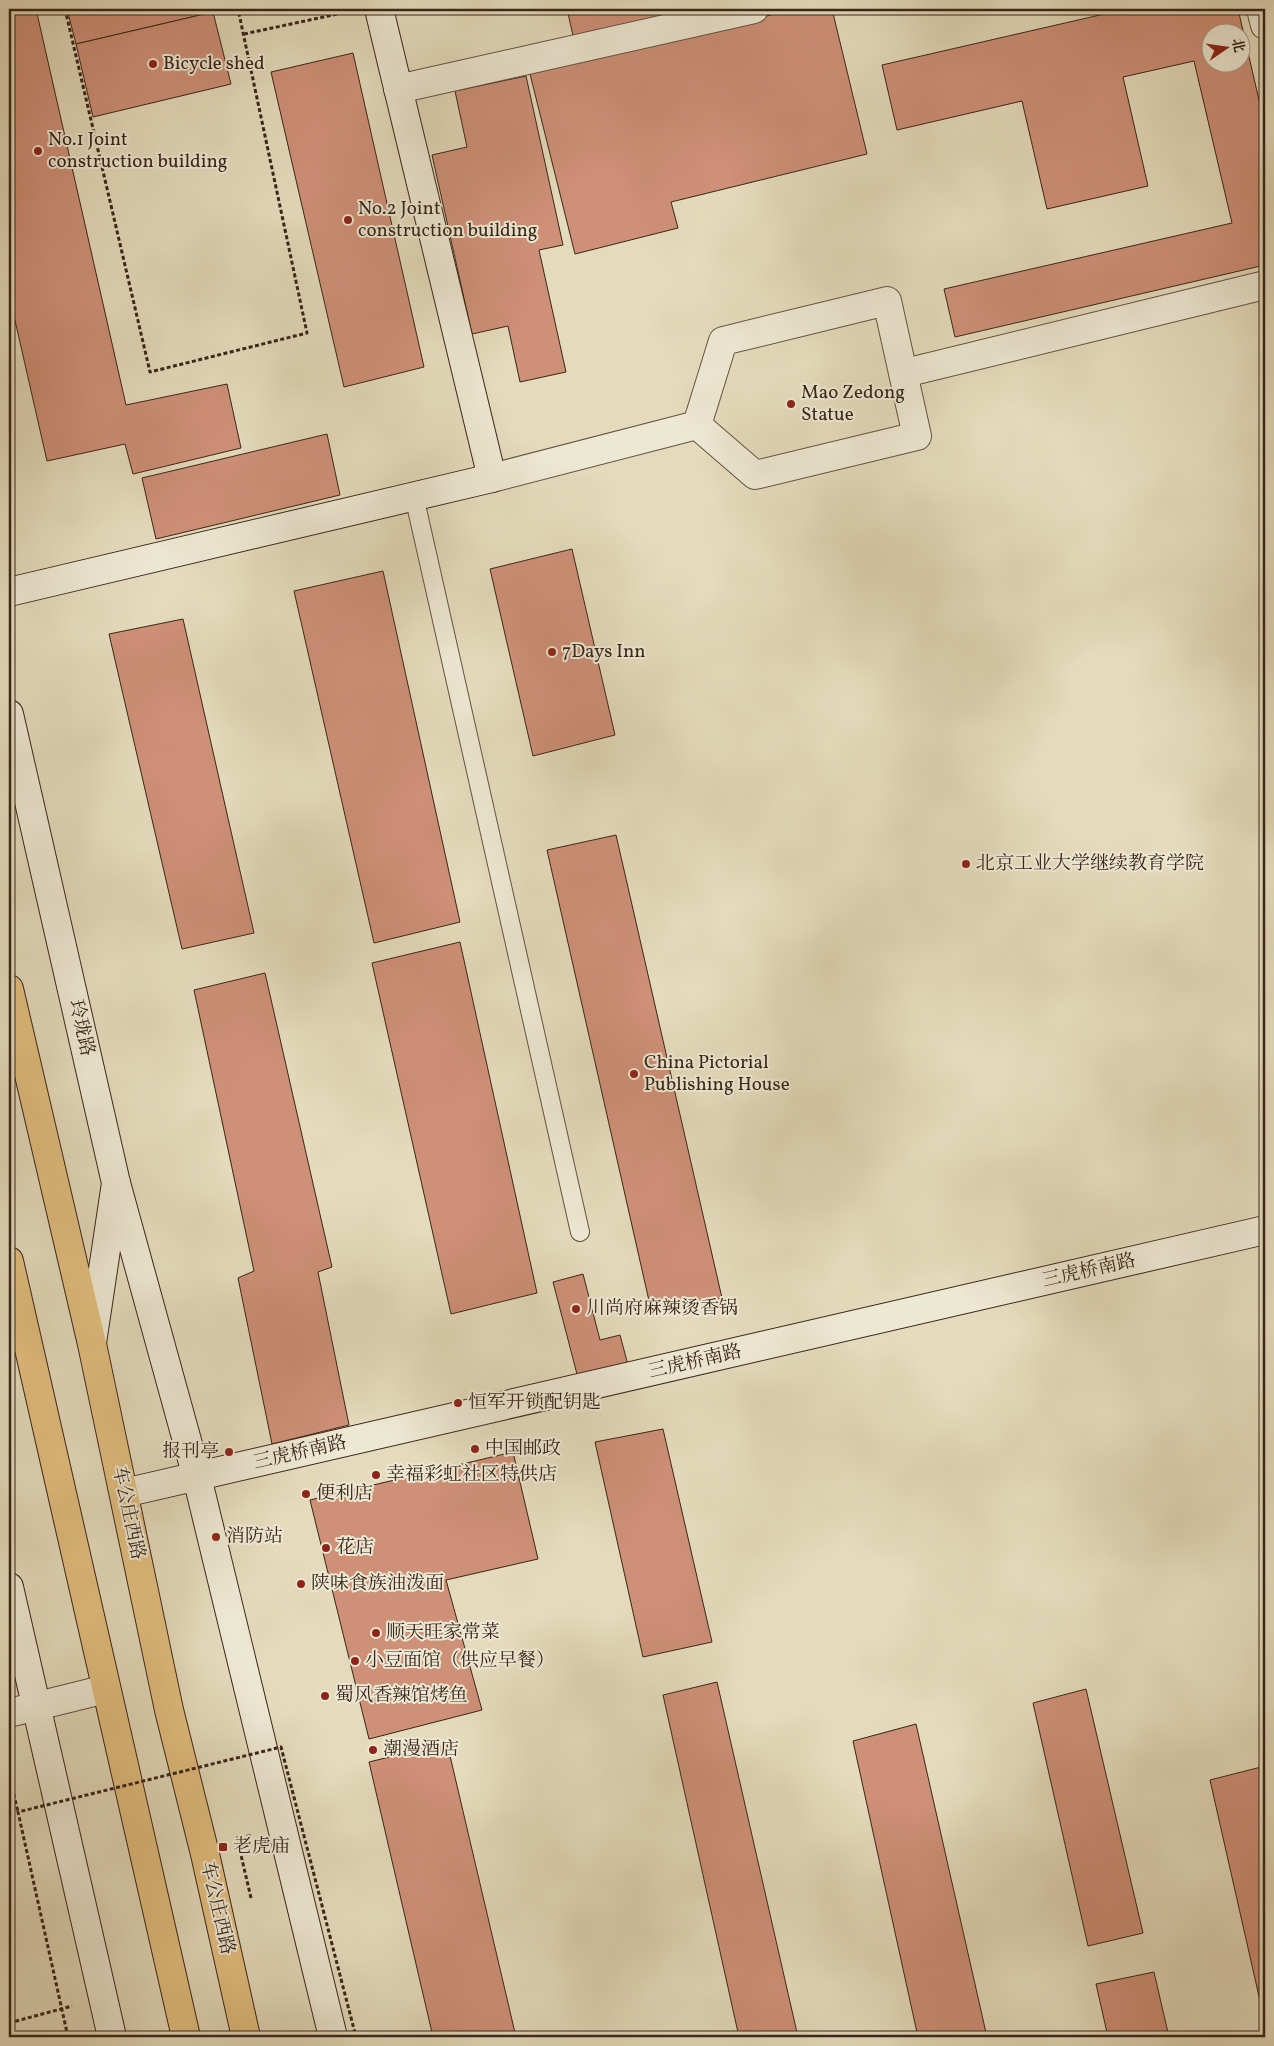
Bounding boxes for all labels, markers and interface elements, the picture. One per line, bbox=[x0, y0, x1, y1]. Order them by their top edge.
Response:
north arrow bbox=[1202, 22, 1252, 72]
text: 北 bbox=[1226, 36, 1248, 54]
place label: Bicycle shed bbox=[163, 51, 265, 77]
marker: Bicycle shed bbox=[147, 58, 159, 70]
place label: No.1 Joint construction building bbox=[48, 127, 228, 175]
marker: No.1 Joint construction building bbox=[32, 145, 44, 157]
place label: No.2 Joint construction building bbox=[358, 196, 538, 244]
marker: No.2 Joint construction building bbox=[342, 214, 354, 226]
place label: Mao Zedong Statue bbox=[801, 380, 905, 428]
marker: Mao Zedong Statue bbox=[785, 398, 797, 410]
place label: 7Days Inn bbox=[562, 639, 646, 665]
marker: 7Days Inn bbox=[546, 646, 558, 658]
place label: 北京工业大学继续教育学院 bbox=[976, 851, 1204, 877]
marker: 北京工业大学继续教育学院 bbox=[960, 858, 972, 870]
street label: 玲珑路 bbox=[62, 997, 100, 1059]
place label: China Pictorial Publishing House bbox=[644, 1050, 790, 1098]
marker: China Pictorial Publishing House bbox=[628, 1068, 640, 1080]
street label: 三虎桥南路 bbox=[1040, 1248, 1138, 1294]
place label: 川尚府麻辣烫香锅 bbox=[586, 1296, 738, 1322]
marker: 川尚府麻辣烫香锅 bbox=[570, 1303, 582, 1315]
street label: 三虎桥南路 bbox=[646, 1339, 744, 1385]
place label: 恒军开锁配钥匙 bbox=[468, 1390, 601, 1416]
marker: 恒军开锁配钥匙 bbox=[452, 1397, 464, 1409]
street label: 三虎桥南路 bbox=[251, 1430, 349, 1476]
place label: 中国邮政 bbox=[485, 1436, 561, 1462]
place label: 报刊亭 bbox=[162, 1439, 219, 1465]
marker: 中国邮政 bbox=[469, 1443, 481, 1455]
marker: 报刊亭 bbox=[223, 1446, 235, 1458]
place label: 幸福彩虹社区特供店 bbox=[386, 1462, 557, 1488]
street label: 车公庄西路 bbox=[105, 1464, 151, 1562]
marker: 幸福彩虹社区特供店 bbox=[370, 1469, 382, 1481]
place label: 便利店 bbox=[316, 1481, 373, 1507]
marker: 便利店 bbox=[300, 1488, 312, 1500]
place label: 消防站 bbox=[226, 1524, 283, 1550]
marker: 消防站 bbox=[210, 1531, 222, 1543]
place label: 花店 bbox=[336, 1535, 374, 1561]
marker: 花店 bbox=[320, 1542, 332, 1554]
place label: 陕味食族油泼面 bbox=[311, 1571, 444, 1597]
marker: 陕味食族油泼面 bbox=[295, 1578, 307, 1590]
place label: 顺天旺家常菜 bbox=[386, 1620, 500, 1646]
marker: 顺天旺家常菜 bbox=[370, 1627, 382, 1639]
place label: 小豆面馆（供应早餐） bbox=[365, 1648, 555, 1674]
marker: 小豆面馆（供应早餐） bbox=[349, 1655, 361, 1667]
place label: 蜀风香辣馆烤鱼 bbox=[335, 1683, 468, 1709]
marker: 蜀风香辣馆烤鱼 bbox=[319, 1690, 331, 1702]
place label: 潮漫酒店 bbox=[383, 1737, 459, 1763]
marker: 潮漫酒店 bbox=[367, 1744, 379, 1756]
place label: 老虎庙 bbox=[233, 1834, 290, 1860]
marker: 老虎庙 bbox=[217, 1841, 229, 1853]
street label: 车公庄西路 bbox=[194, 1859, 240, 1957]

